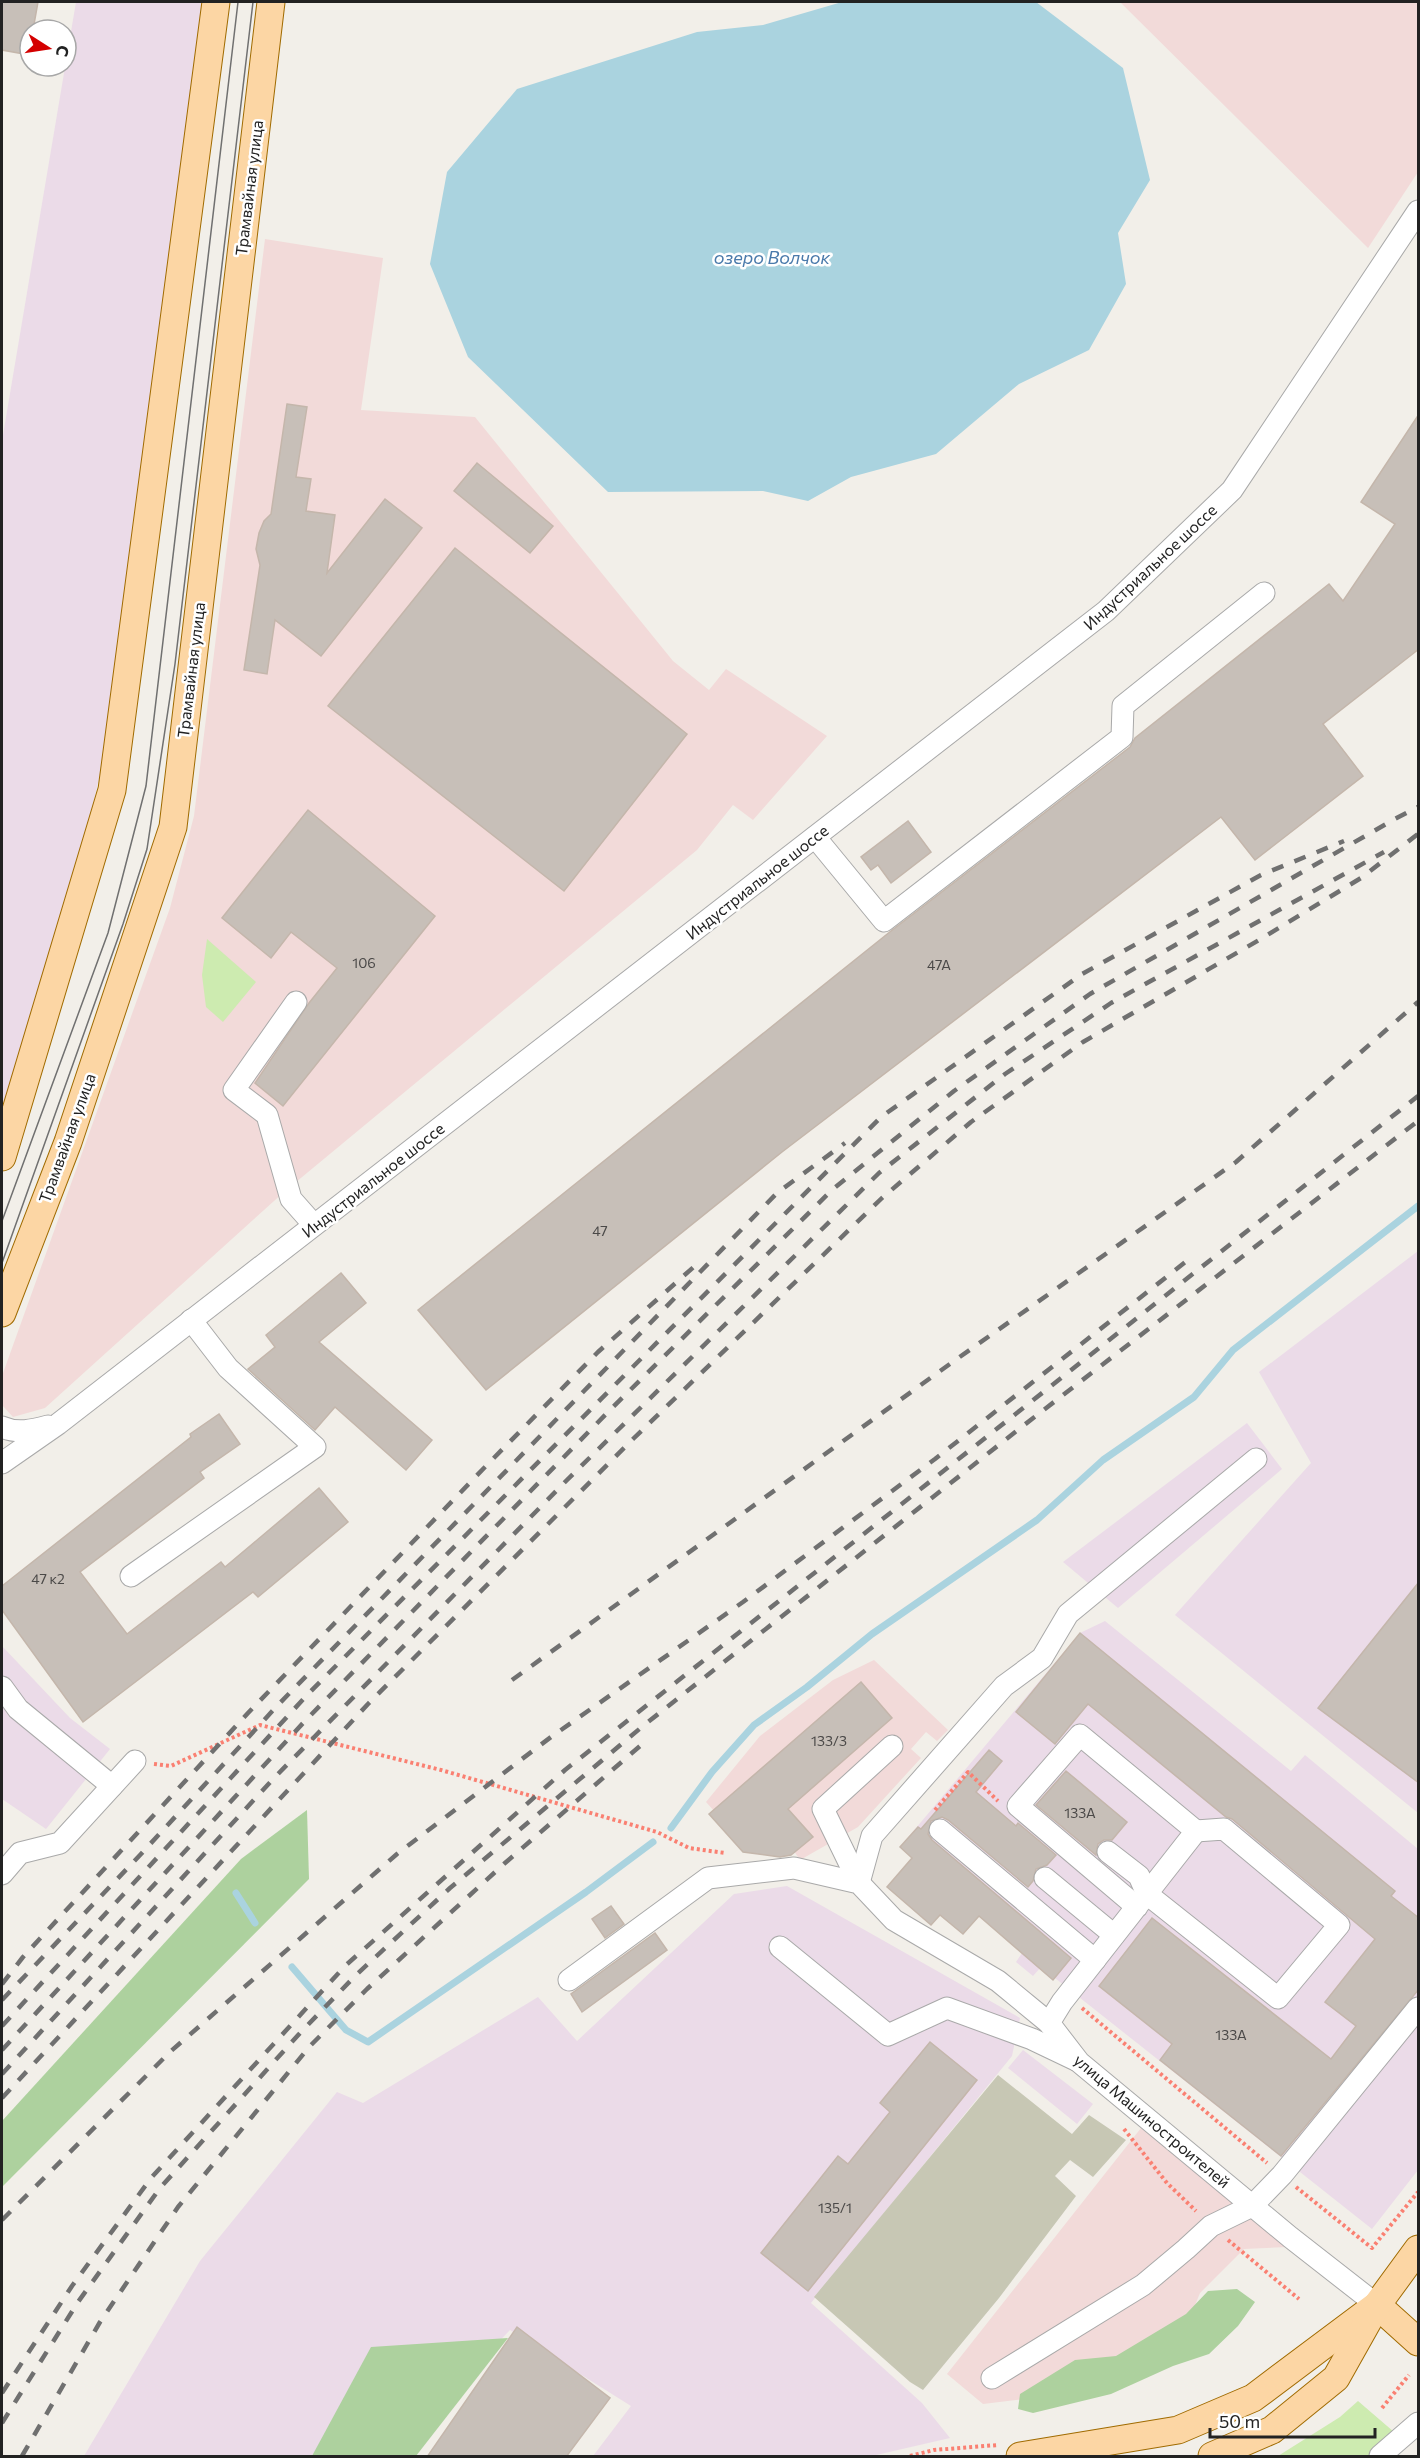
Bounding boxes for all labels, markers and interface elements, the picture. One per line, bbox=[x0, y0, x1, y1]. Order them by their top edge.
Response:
north arrow bbox=[18, 18, 78, 78]
text: С bbox=[53, 44, 74, 59]
street label: Трамвайная улица bbox=[231, 119, 266, 257]
water label: озеро Волчок bbox=[714, 246, 831, 268]
street label: Индустриальное шоссе bbox=[1079, 500, 1220, 633]
street label: Трамвайная улица bbox=[173, 601, 208, 739]
street label: Индустриальное шоссе bbox=[682, 820, 832, 943]
house number: 106 bbox=[352, 954, 376, 971]
house number: 47А bbox=[927, 956, 951, 973]
street label: Трамвайная улица bbox=[34, 1070, 99, 1205]
street label: Индустриальное шоссе bbox=[298, 1118, 448, 1241]
house number: 47 bbox=[592, 1222, 608, 1239]
house number: 47 к2 bbox=[31, 1570, 65, 1587]
house number: 133/3 bbox=[811, 1732, 847, 1749]
house number: 133А bbox=[1064, 1804, 1096, 1821]
house number: 133А bbox=[1215, 2026, 1247, 2043]
street label: улица Машиностроителей bbox=[1071, 2050, 1234, 2191]
house number: 135/1 bbox=[818, 2199, 852, 2216]
scale bar bbox=[1210, 2401, 1375, 2439]
text: 50 m bbox=[1219, 2410, 1260, 2432]

